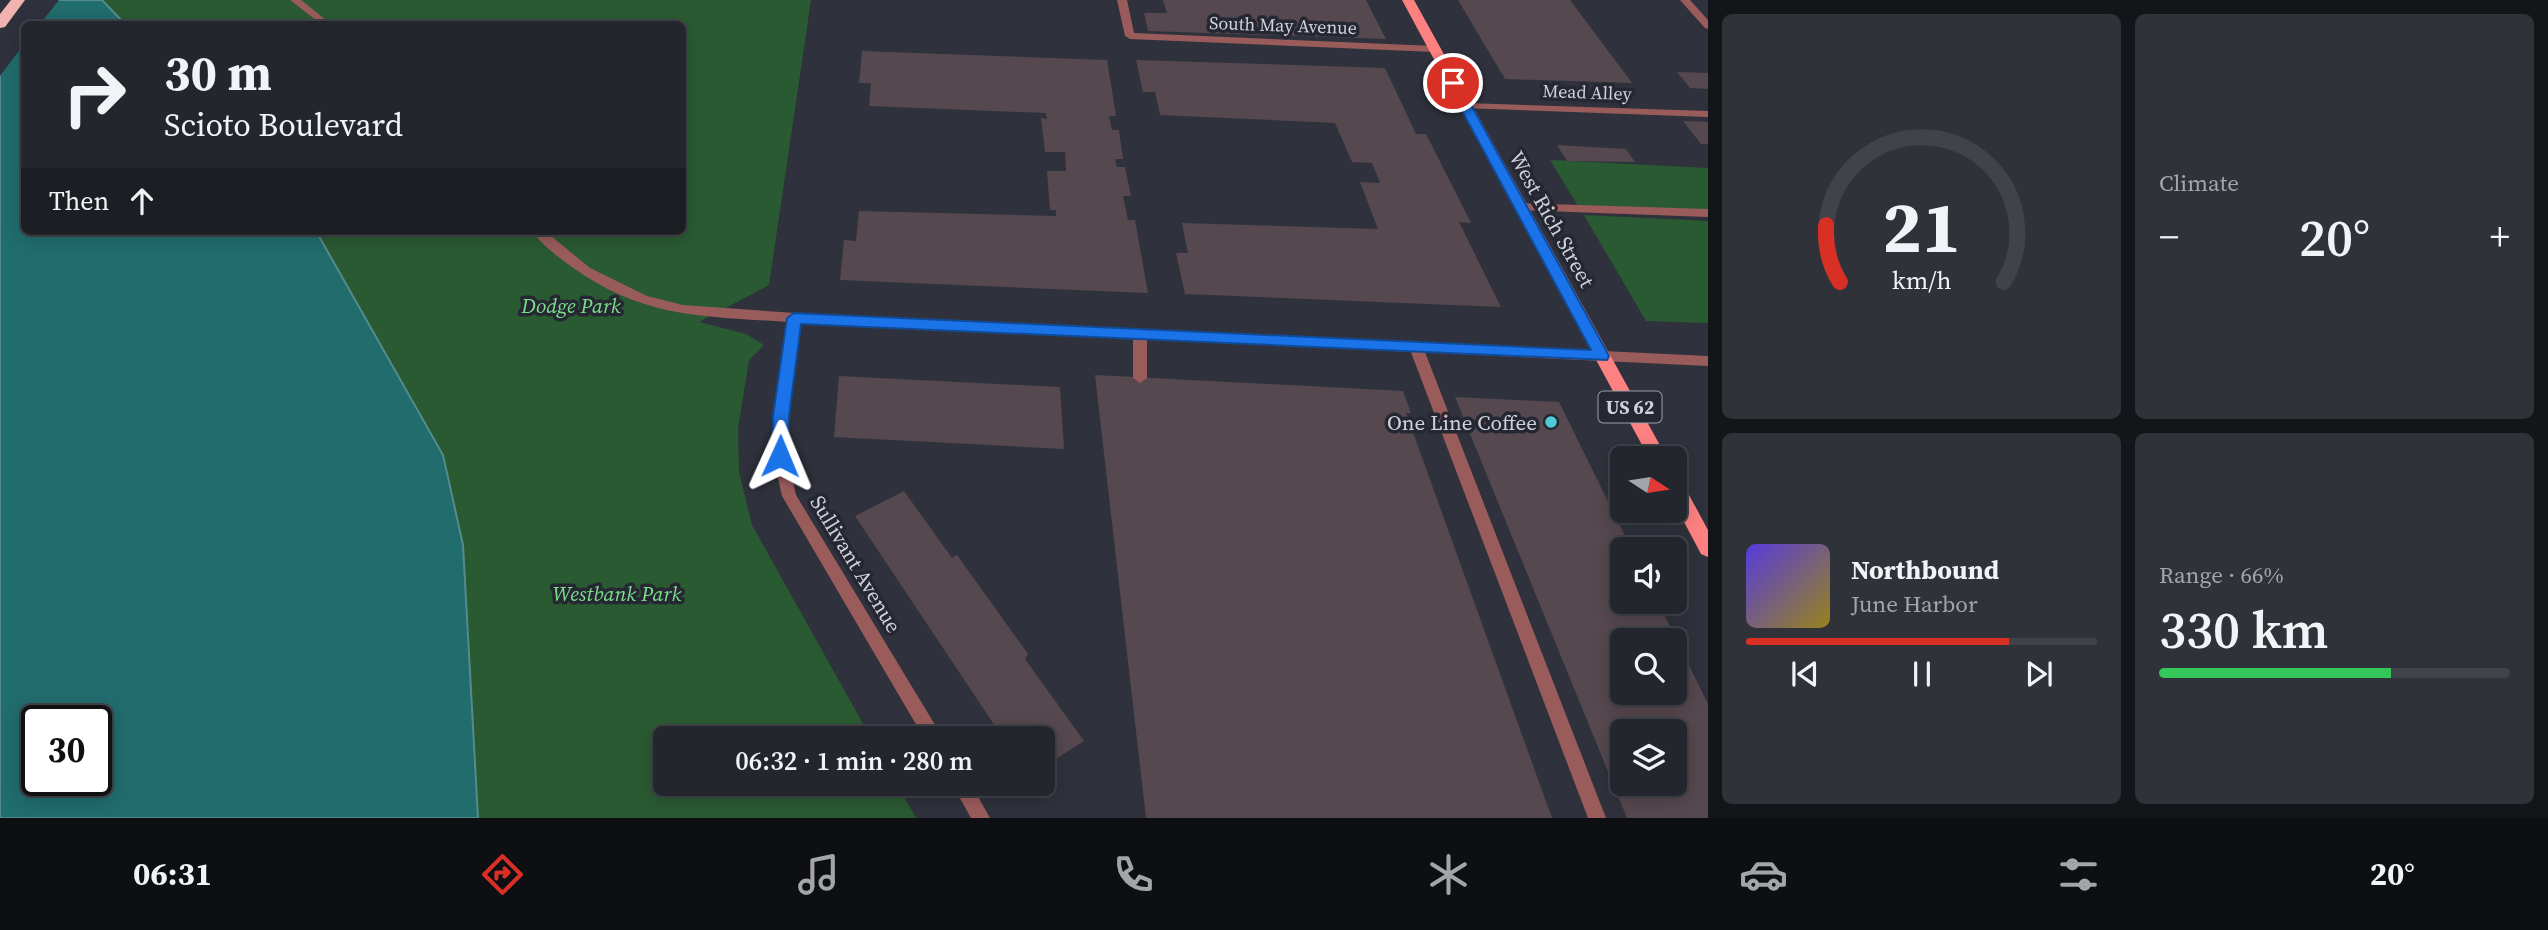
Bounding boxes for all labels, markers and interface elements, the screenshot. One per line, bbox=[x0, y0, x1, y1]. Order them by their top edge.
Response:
street label: South May Avenue bbox=[1209, 10, 1357, 40]
text: 30 m bbox=[164, 39, 272, 106]
icon: right bbox=[49, 49, 140, 140]
pin bbox=[1423, 53, 1483, 113]
icon: arrive bbox=[1434, 64, 1472, 102]
street label: Mead Alley bbox=[1542, 78, 1633, 106]
text: Scioto Boulevard bbox=[164, 103, 403, 147]
street label: West Rich Street bbox=[1502, 145, 1602, 293]
text: Climate bbox=[2159, 167, 2239, 199]
text: 21 bbox=[1882, 178, 1961, 277]
icon: ahead bbox=[123, 182, 161, 220]
text: Then bbox=[49, 183, 109, 219]
text: 20° bbox=[2299, 202, 2370, 273]
text: − bbox=[2159, 211, 2179, 263]
text: + bbox=[2490, 211, 2510, 263]
text: km/h bbox=[1892, 263, 1951, 297]
park label: Dodge Park bbox=[520, 291, 621, 320]
road number: US 62 bbox=[1598, 392, 1662, 422]
place label: One Line Coffee bbox=[1387, 408, 1537, 437]
marker: One Line Coffee bbox=[1543, 414, 1559, 430]
position arrow bbox=[743, 419, 817, 493]
north arrow bbox=[1610, 446, 1687, 523]
map controls bbox=[1610, 446, 1687, 796]
street label: Sullivant Avenue bbox=[804, 490, 908, 638]
button: sound bbox=[1610, 537, 1687, 614]
text: Northbound bbox=[1851, 552, 1999, 588]
text: Range · 66% bbox=[2159, 559, 2284, 591]
park label: Westbank Park bbox=[553, 579, 682, 608]
text: June Harbor bbox=[1851, 588, 1978, 620]
text: 330 km bbox=[2159, 594, 2328, 665]
button: search bbox=[1610, 628, 1687, 705]
icon: previous bbox=[1786, 655, 1824, 693]
icon: pause bbox=[1903, 655, 1941, 693]
icon: next bbox=[2020, 655, 2058, 693]
speed limit sign: 30 bbox=[21, 705, 112, 796]
button: layers bbox=[1610, 719, 1687, 796]
text: 06:32 · 1 min · 280 m bbox=[735, 743, 973, 779]
icon: directions bbox=[478, 850, 527, 899]
icon: music bbox=[794, 850, 843, 899]
icon: phone bbox=[1109, 850, 1158, 899]
icon: climate bbox=[1424, 850, 1473, 899]
icon: car bbox=[1739, 850, 1788, 899]
icon: filters bbox=[2054, 850, 2103, 899]
text: 06:31 bbox=[133, 852, 212, 896]
text: 20° bbox=[2370, 852, 2415, 896]

